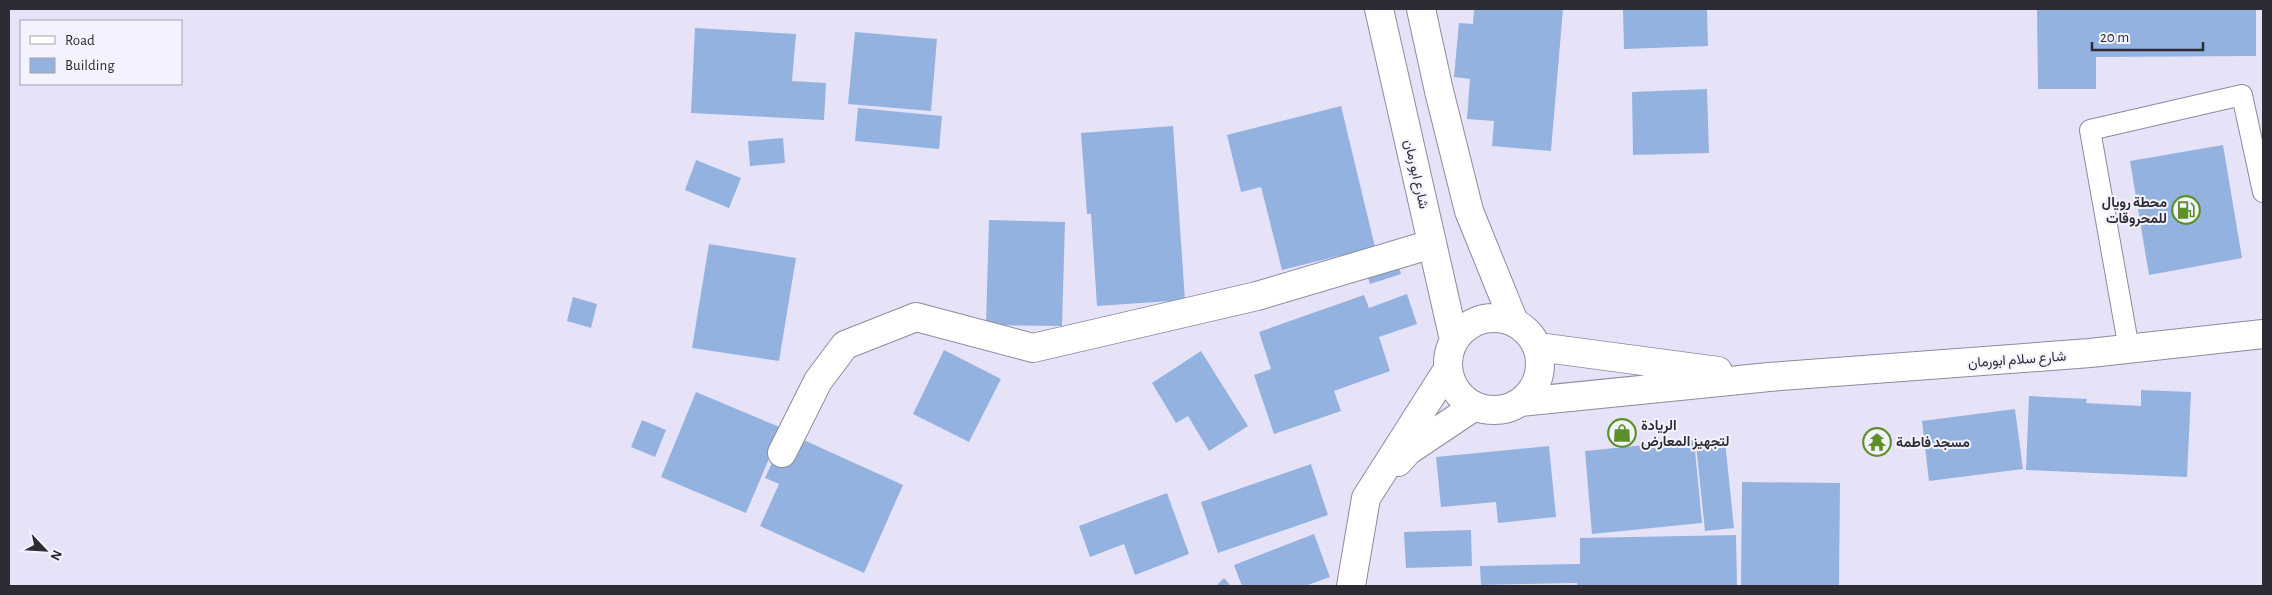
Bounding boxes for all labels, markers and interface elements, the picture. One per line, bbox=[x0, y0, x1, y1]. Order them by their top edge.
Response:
legend bbox=[20, 20, 182, 85]
scale bar bbox=[2092, 20, 2203, 52]
text: 20 m bbox=[2100, 30, 2129, 45]
text: Road bbox=[65, 33, 95, 48]
text: Building bbox=[65, 58, 115, 73]
street label: شارع ابو رمان bbox=[1398, 138, 1431, 211]
fuel station icon: محطة رويال للمحروقات bbox=[2171, 195, 2201, 225]
place label: محطة رويال للمحروقات bbox=[2102, 196, 2167, 227]
street label: شارع سلام ابورمان bbox=[1967, 350, 2067, 373]
shop icon: الريادة لتجهيز المعارض bbox=[1607, 418, 1637, 448]
place label: الريادة لتجهيز المعارض bbox=[1641, 419, 1729, 450]
temple icon: مسجد فاطمة bbox=[1862, 427, 1892, 457]
place label: مسجد فاطمة bbox=[1896, 436, 1970, 451]
north arrow bbox=[20, 525, 70, 575]
text: N bbox=[47, 548, 64, 562]

